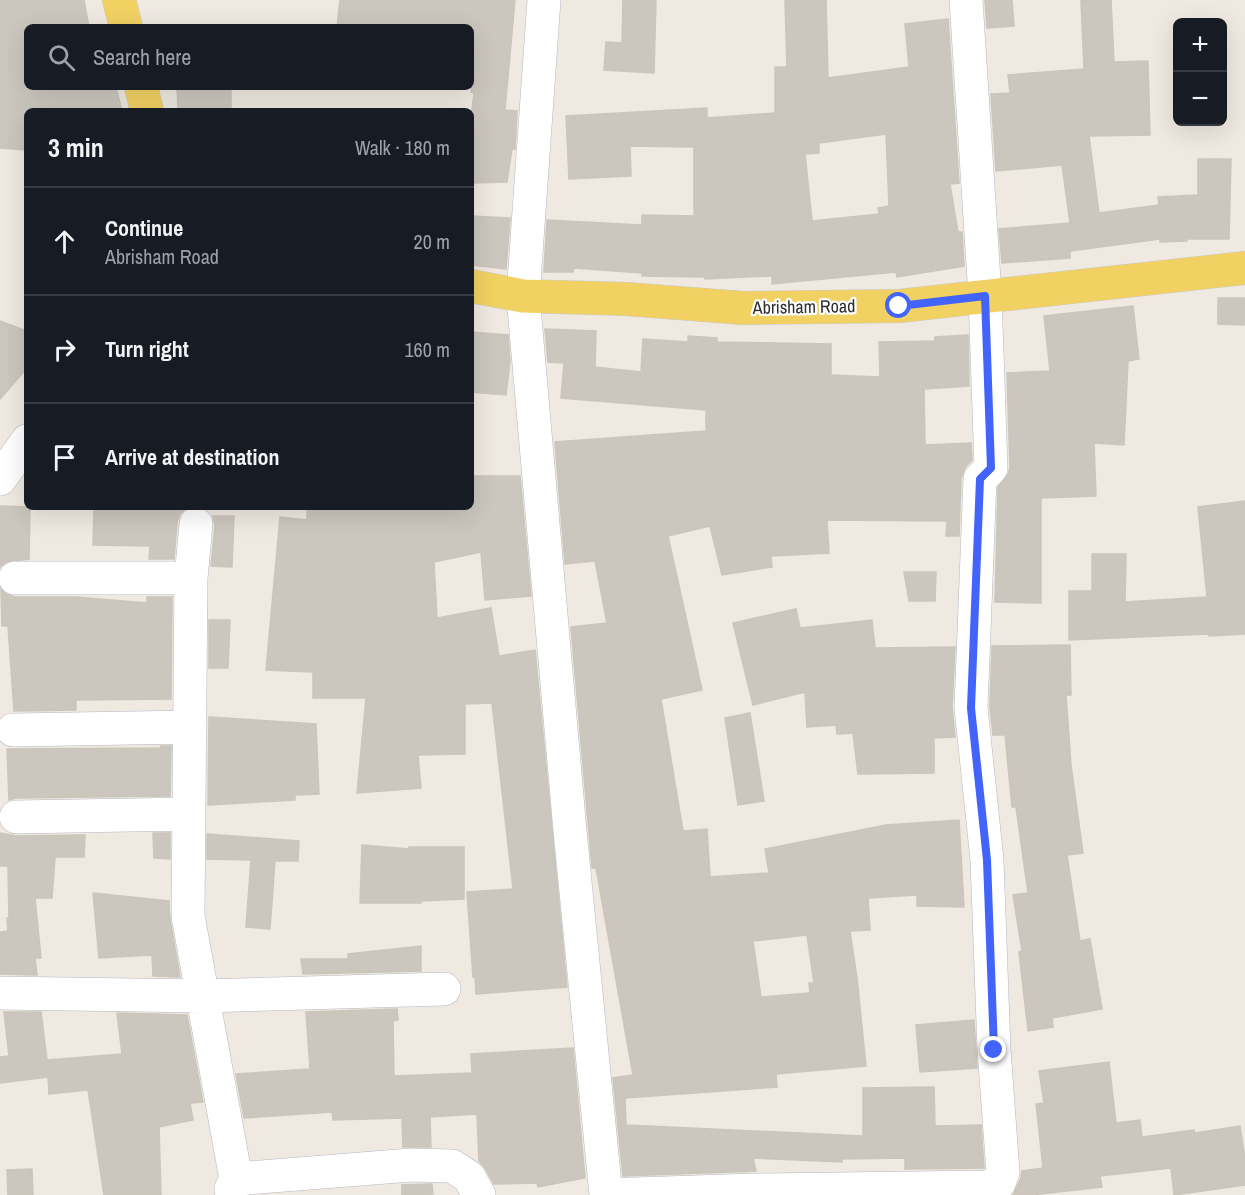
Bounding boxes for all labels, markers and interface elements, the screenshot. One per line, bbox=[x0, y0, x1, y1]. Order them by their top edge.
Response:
map controls bbox=[1173, 18, 1227, 126]
button: + bbox=[1173, 18, 1227, 72]
search box bbox=[24, 24, 474, 90]
icon: search bbox=[45, 41, 78, 74]
text: Search here bbox=[93, 42, 191, 72]
button: − bbox=[1173, 72, 1227, 126]
text: 3 min bbox=[48, 130, 104, 165]
text: Walk · 180 m bbox=[355, 134, 450, 161]
text: Continue bbox=[105, 213, 183, 243]
icon: ahead bbox=[48, 225, 81, 258]
text: 20 m bbox=[414, 228, 450, 255]
text: Abrisham Road bbox=[105, 243, 219, 270]
route start bbox=[885, 292, 911, 318]
street label: Abrisham Road bbox=[752, 293, 855, 320]
icon: right bbox=[48, 333, 81, 366]
text: Turn right bbox=[105, 334, 189, 364]
text: 160 m bbox=[404, 336, 450, 363]
icon: arrive bbox=[48, 441, 81, 474]
text: Arrive at destination bbox=[105, 442, 279, 472]
route end bbox=[980, 1036, 1006, 1062]

